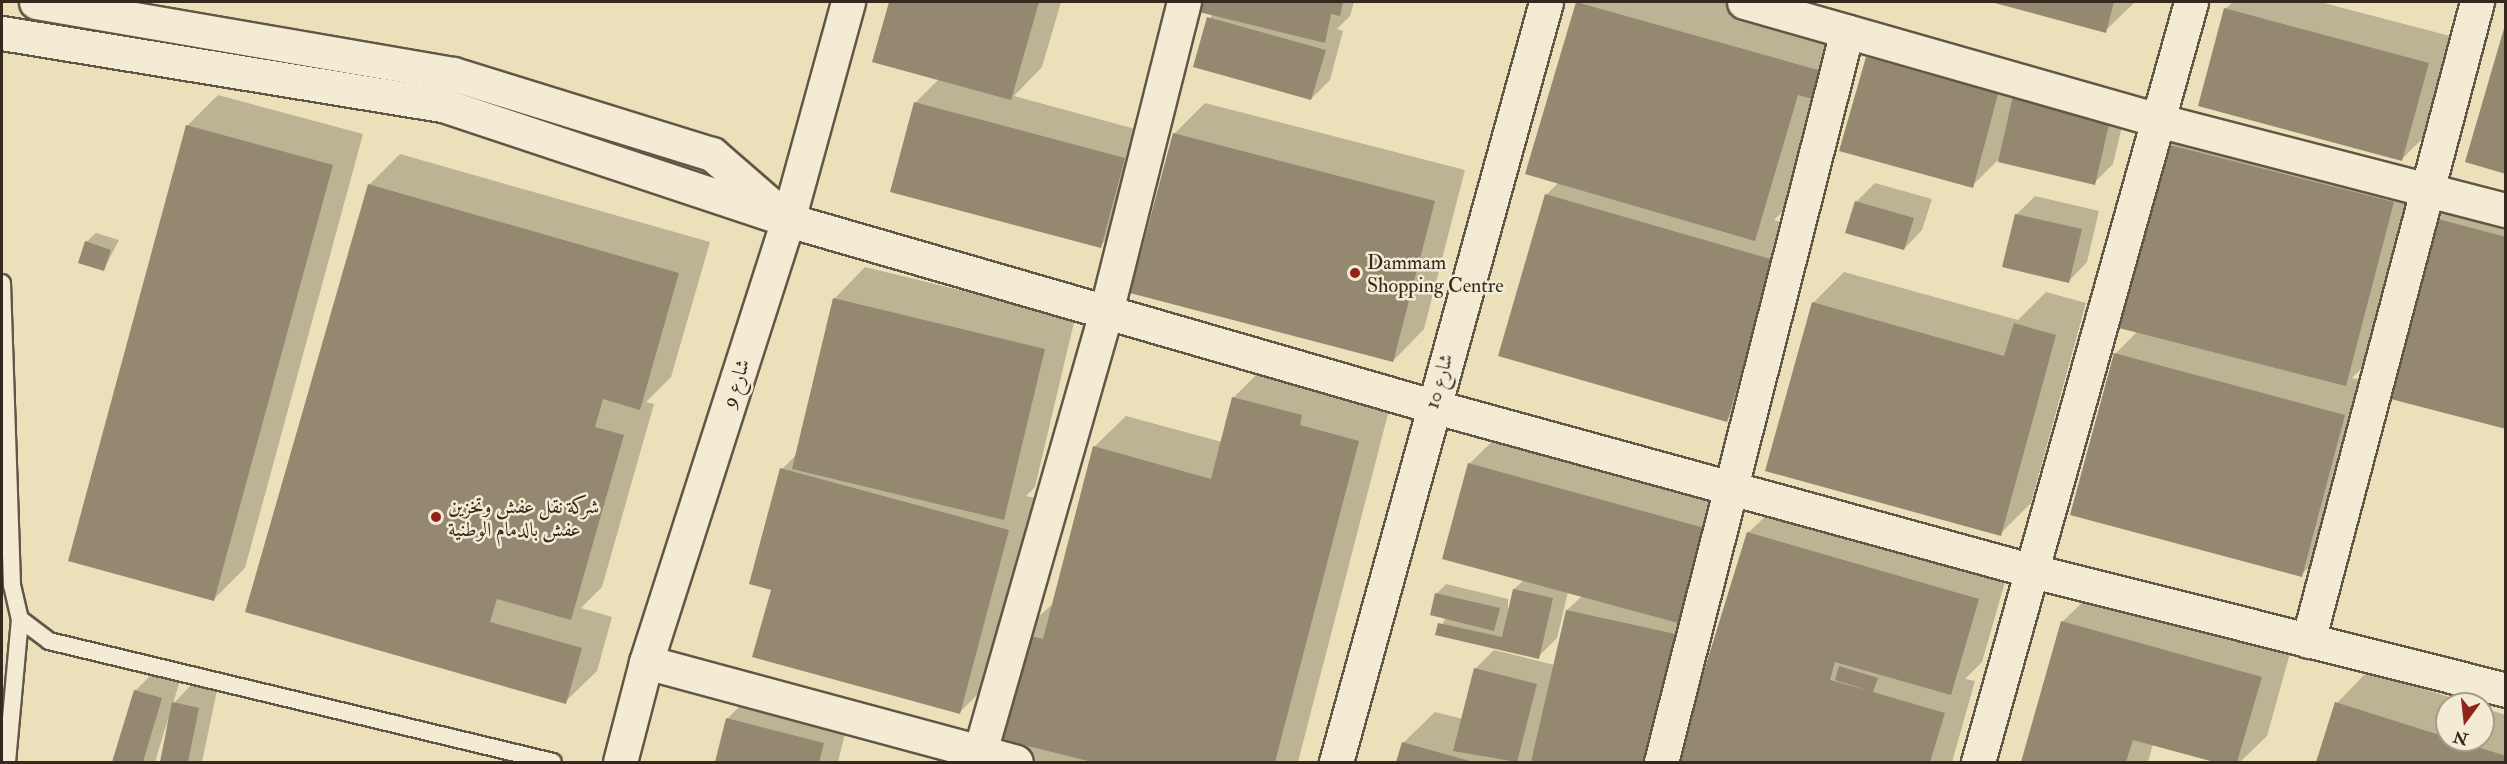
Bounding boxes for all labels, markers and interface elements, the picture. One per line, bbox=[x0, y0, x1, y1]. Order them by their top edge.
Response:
place label: Dammam Shopping Centre bbox=[1367, 250, 1503, 297]
marker: Dammam Shopping Centre bbox=[1348, 266, 1362, 280]
street label: شارع 10 bbox=[1420, 351, 1458, 411]
street label: شارع 9 bbox=[717, 356, 755, 410]
place label: شركة نقل عفش وتخزين عفش بالدمام الوطنية bbox=[448, 494, 599, 541]
marker: شركة نقل عفش وتخزين عفش بالدمام الوطنية bbox=[429, 510, 443, 524]
north arrow bbox=[2435, 692, 2495, 752]
text: N bbox=[2451, 726, 2470, 749]

